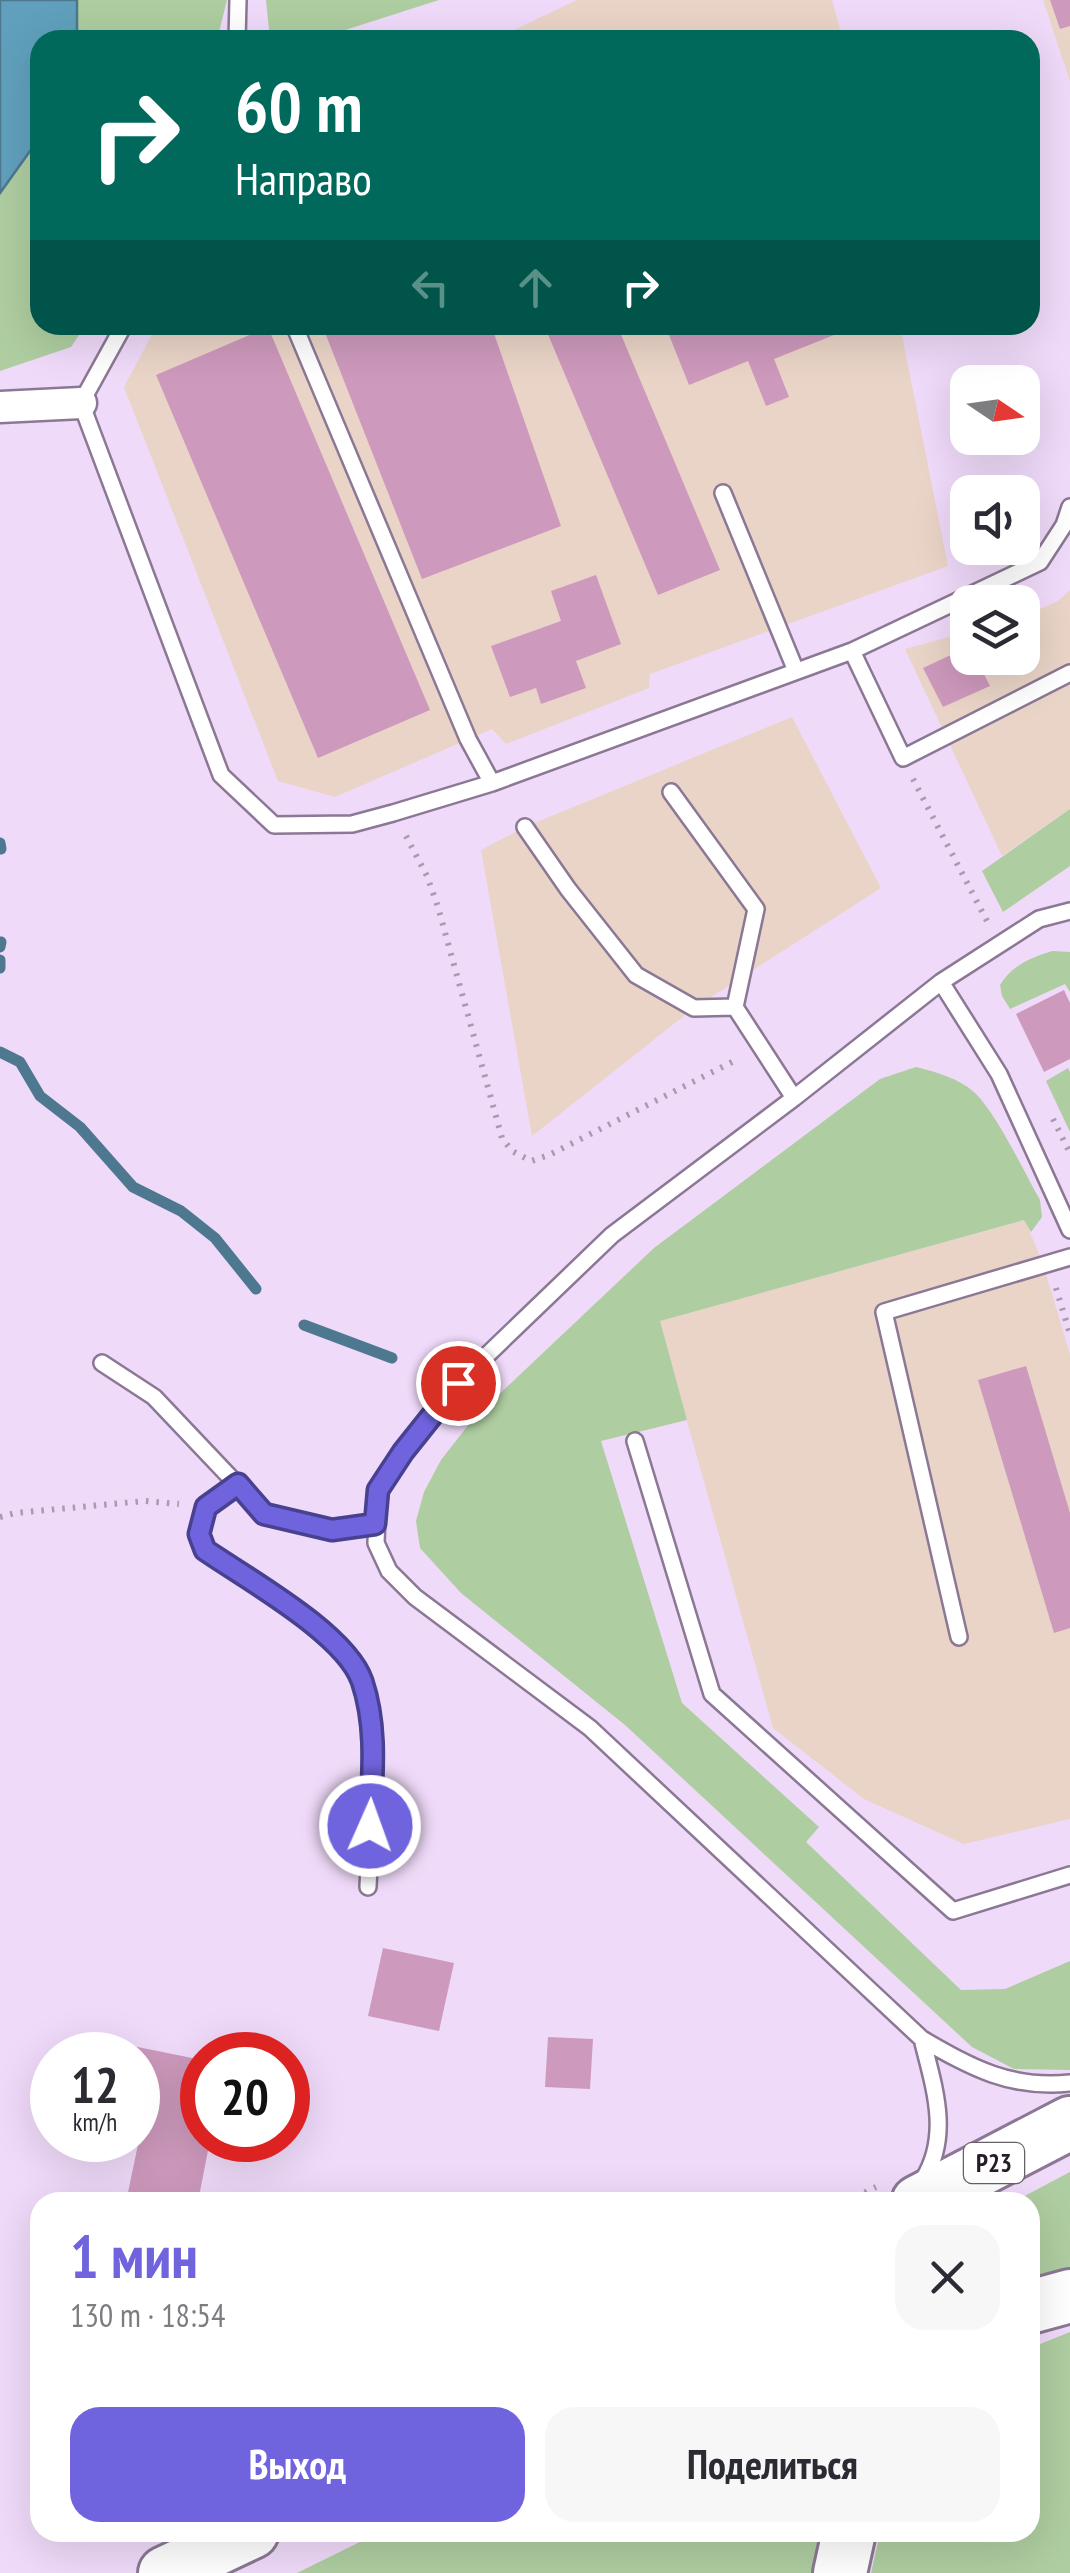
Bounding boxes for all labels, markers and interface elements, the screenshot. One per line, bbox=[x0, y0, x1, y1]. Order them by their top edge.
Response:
text: 60 m bbox=[235, 61, 363, 151]
icon: right bbox=[70, 70, 200, 200]
text: Направо bbox=[235, 149, 372, 207]
icon: left bbox=[403, 260, 458, 315]
icon: ahead bbox=[508, 260, 563, 315]
icon: right bbox=[613, 260, 668, 315]
north arrow bbox=[950, 365, 1040, 455]
map controls bbox=[950, 365, 1040, 675]
button: sound bbox=[950, 475, 1040, 565]
button: layers bbox=[950, 585, 1040, 675]
pin bbox=[416, 1341, 501, 1426]
icon: arrive bbox=[431, 1356, 486, 1411]
position arrow bbox=[318, 1774, 422, 1878]
speed limit sign: 20 bbox=[180, 2032, 310, 2162]
text: 12 bbox=[71, 2052, 119, 2117]
text: km/h bbox=[73, 2106, 117, 2138]
road number: Р23 bbox=[964, 2143, 1024, 2183]
text: 1 мин bbox=[70, 2217, 198, 2295]
button: close bbox=[895, 2225, 1000, 2330]
text: 130 m · 18:54 bbox=[70, 2294, 225, 2336]
button: Выход bbox=[70, 2407, 525, 2522]
button: Поделиться bbox=[545, 2407, 1000, 2522]

